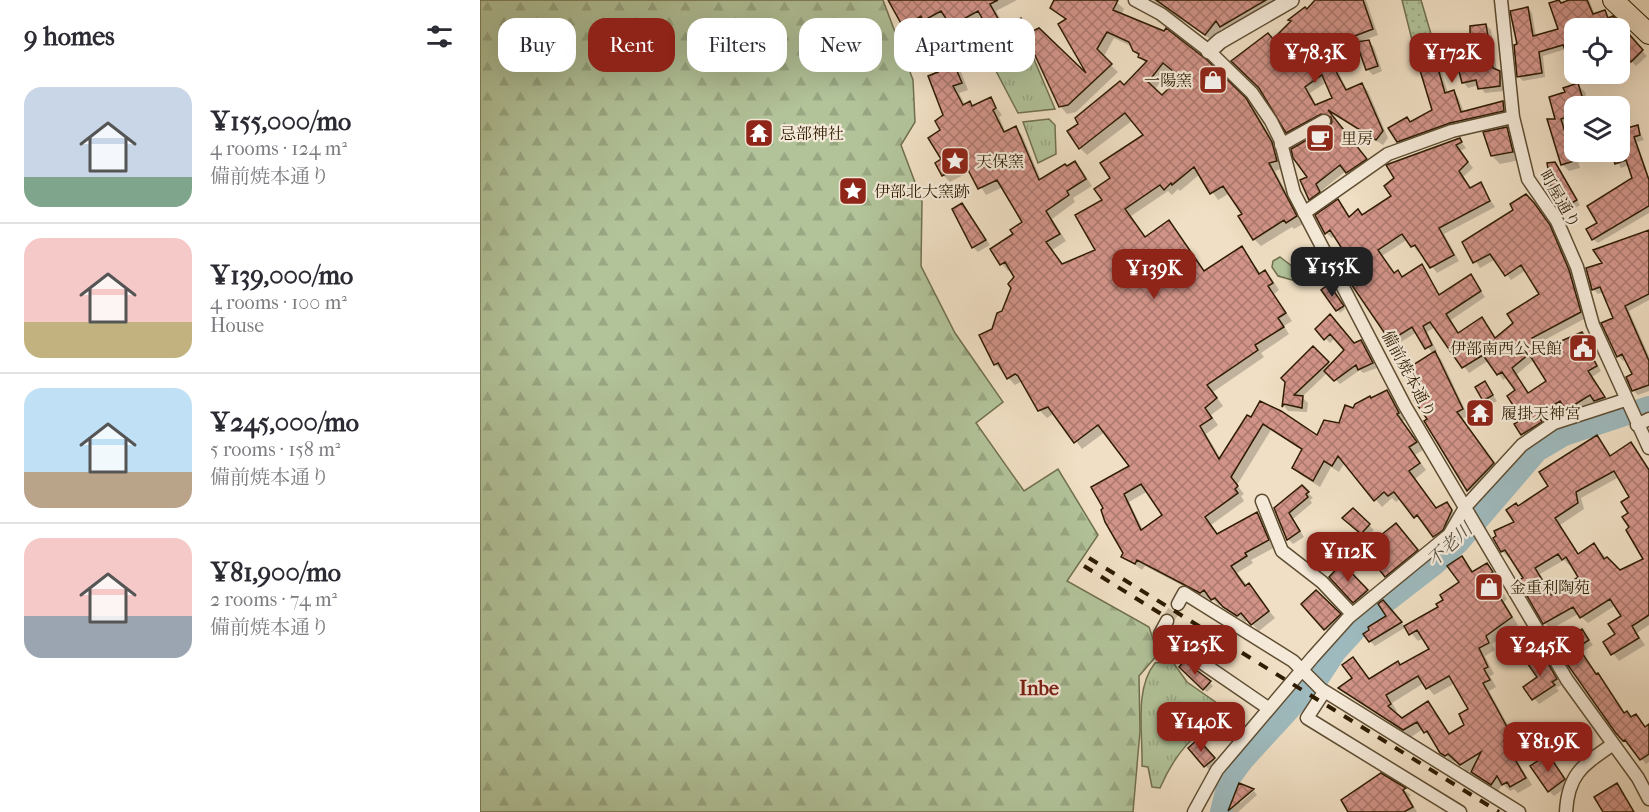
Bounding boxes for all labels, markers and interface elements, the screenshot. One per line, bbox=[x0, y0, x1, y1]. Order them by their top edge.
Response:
chip: Buy bbox=[498, 18, 576, 72]
chip: Rent bbox=[588, 18, 675, 72]
chip: Filters bbox=[687, 18, 787, 72]
chip: New bbox=[799, 18, 882, 72]
chip: Apartment bbox=[894, 18, 1035, 72]
map controls bbox=[1564, 18, 1630, 162]
button: locate bbox=[1564, 18, 1630, 84]
icon: filters bbox=[423, 20, 456, 53]
text: 9 homes bbox=[24, 21, 115, 52]
pin: ¥78.3K bbox=[1266, 33, 1364, 84]
pin: ¥172K bbox=[1410, 33, 1494, 84]
text: ¥78.3K bbox=[1284, 41, 1346, 64]
text: ¥172K bbox=[1423, 41, 1481, 64]
shop icon: 一陽窯 bbox=[1197, 64, 1229, 96]
place label: 一陽窯 bbox=[1144, 71, 1192, 90]
button: layers bbox=[1564, 96, 1630, 162]
text: ¥155,000/mo bbox=[210, 106, 351, 137]
icon: home bbox=[72, 111, 144, 183]
temple icon: 忌部神社 bbox=[743, 117, 775, 149]
cafe icon: 里房 bbox=[1304, 122, 1336, 154]
place label: 忌部神社 bbox=[780, 124, 844, 143]
place label: 里房 bbox=[1341, 129, 1373, 148]
text: 4 rooms · 124 m² bbox=[210, 137, 347, 160]
place icon: 天保窯 bbox=[939, 145, 971, 177]
place label: 天保窯 bbox=[976, 152, 1024, 171]
text: 備前焼本通り bbox=[210, 165, 330, 188]
street label: 町屋通り bbox=[1536, 167, 1584, 231]
place icon: 伊部北大窯跡 bbox=[837, 175, 869, 207]
place label: 伊部北大窯跡 bbox=[874, 182, 970, 201]
pin: ¥155K bbox=[1290, 247, 1374, 298]
pin: ¥139K bbox=[1112, 249, 1196, 300]
text: ¥155K bbox=[1305, 255, 1359, 278]
text: ¥139K bbox=[1126, 257, 1182, 280]
text: ¥139,000/mo bbox=[210, 260, 353, 291]
icon: home bbox=[72, 262, 144, 334]
text: 4 rooms · 100 m² bbox=[210, 291, 347, 314]
text: House bbox=[210, 314, 264, 337]
street label: 備前焼本通り bbox=[1378, 327, 1440, 421]
public building icon: 伊部南西公民館 bbox=[1567, 332, 1599, 364]
place label: 伊部南西公民館 bbox=[1450, 339, 1562, 358]
temple icon: 履掛天神宮 bbox=[1464, 397, 1496, 429]
place label: 履掛天神宮 bbox=[1501, 404, 1581, 423]
text: ¥245,000/mo bbox=[210, 407, 359, 438]
icon: home bbox=[72, 412, 144, 484]
text: 5 rooms · 158 m² bbox=[210, 438, 340, 461]
text: 備前焼本通り bbox=[210, 466, 330, 489]
water label: 不老川 bbox=[1423, 518, 1478, 571]
pin: ¥112K bbox=[1306, 532, 1390, 583]
text: ¥112K bbox=[1321, 540, 1375, 563]
text: ¥81,900/mo bbox=[210, 557, 341, 588]
icon: home bbox=[72, 562, 144, 634]
shop icon: 金重利陶苑 bbox=[1473, 571, 1505, 603]
place label: 金重利陶苑 bbox=[1510, 578, 1590, 597]
text: 2 rooms · 74 m² bbox=[210, 588, 337, 611]
text: 備前焼本通り bbox=[210, 616, 330, 639]
pin: ¥125K bbox=[1153, 625, 1237, 676]
pin: ¥245K bbox=[1498, 626, 1582, 677]
text: ¥125K bbox=[1167, 633, 1223, 656]
text: ¥245K bbox=[1510, 634, 1570, 657]
district label: Inbe bbox=[1019, 677, 1059, 700]
pin: ¥140K bbox=[1159, 702, 1243, 753]
text: ¥140K bbox=[1171, 710, 1231, 733]
pin: ¥81.9K bbox=[1499, 722, 1597, 773]
text: ¥81.9K bbox=[1517, 730, 1579, 753]

